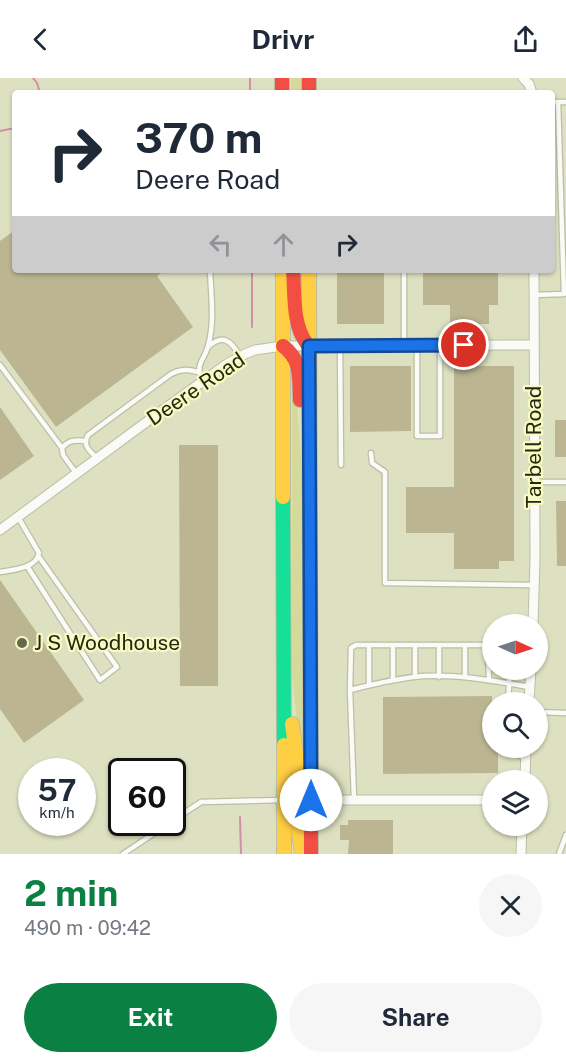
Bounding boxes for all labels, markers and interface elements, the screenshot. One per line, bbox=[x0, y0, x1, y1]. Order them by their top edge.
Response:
icon: back bbox=[24, 23, 57, 56]
text: Drivr bbox=[252, 23, 314, 55]
icon: share bbox=[509, 23, 542, 56]
text: 370 m bbox=[135, 113, 262, 162]
icon: right bbox=[36, 114, 114, 192]
text: Deere Road bbox=[135, 163, 280, 195]
icon: left bbox=[204, 228, 237, 261]
icon: ahead bbox=[267, 228, 300, 261]
icon: right bbox=[330, 228, 363, 261]
pin bbox=[438, 319, 489, 370]
icon: arrive bbox=[447, 328, 480, 361]
street label: Deere Road bbox=[142, 347, 250, 431]
street label: Tarbell Road bbox=[521, 386, 546, 508]
north arrow bbox=[482, 614, 548, 680]
map controls bbox=[482, 614, 548, 836]
place label: J S Woodhouse bbox=[34, 630, 180, 655]
marker: J S Woodhouse bbox=[15, 636, 29, 650]
button: search bbox=[482, 692, 548, 758]
speed limit sign: 60 bbox=[108, 758, 186, 836]
position arrow bbox=[279, 768, 343, 832]
button: layers bbox=[482, 770, 548, 836]
text: 57 bbox=[37, 772, 77, 808]
text: km/h bbox=[39, 804, 75, 821]
text: 2 min bbox=[24, 872, 118, 914]
button: close bbox=[479, 874, 542, 937]
text: 490 m · 09:42 bbox=[24, 916, 151, 940]
button: Exit bbox=[24, 983, 277, 1052]
button: Share bbox=[289, 983, 542, 1052]

